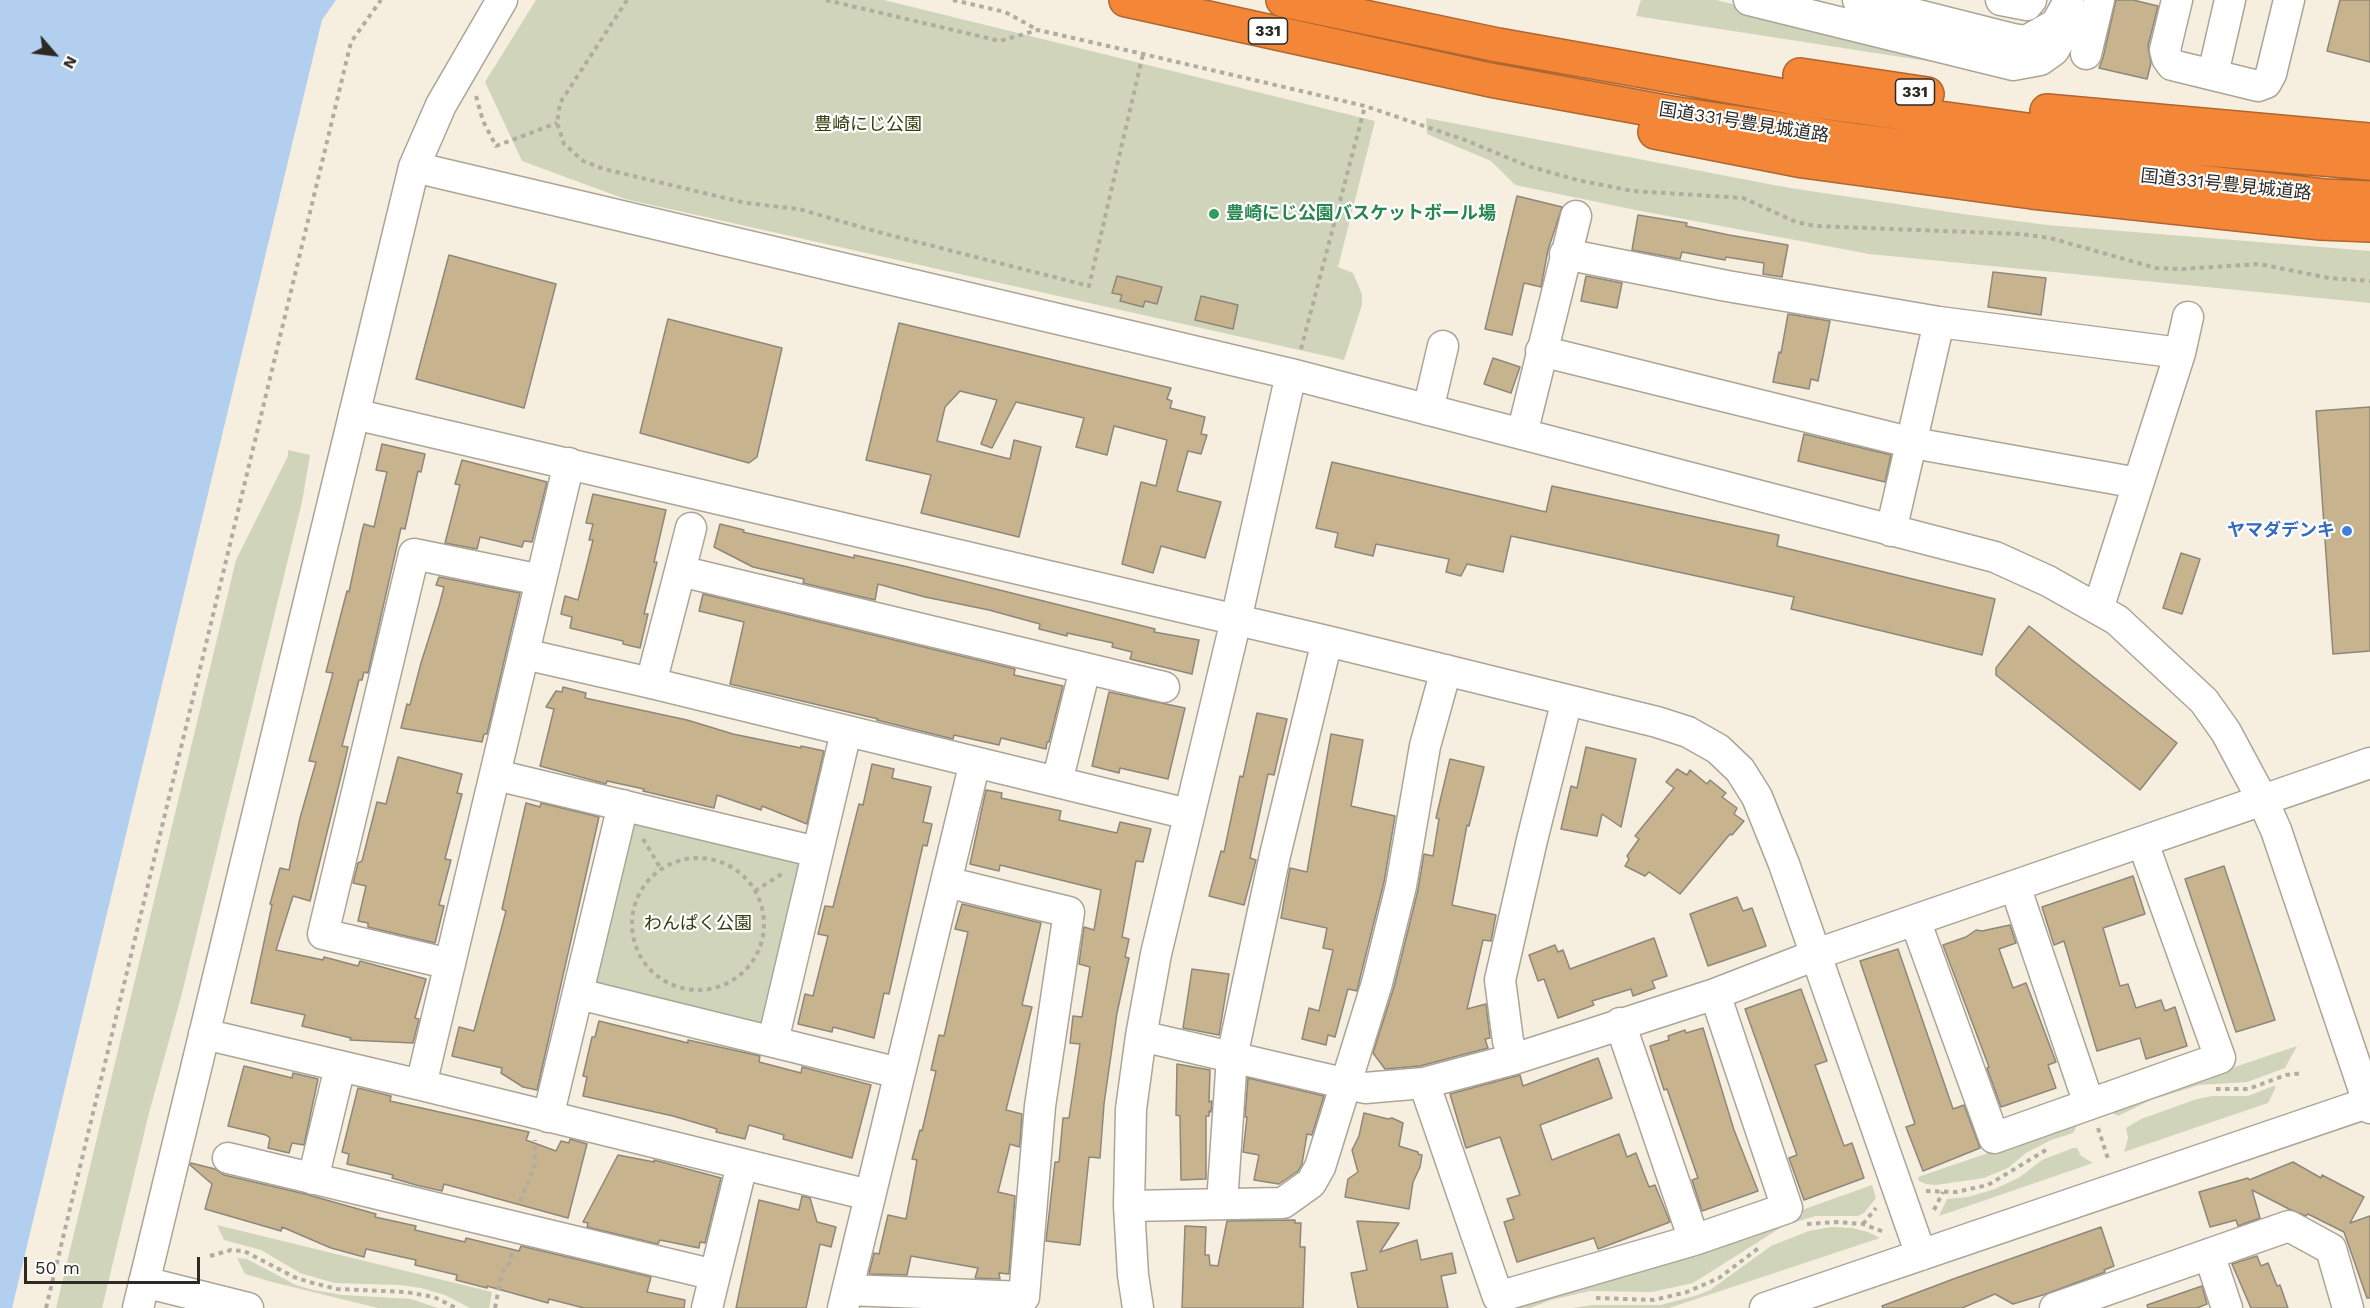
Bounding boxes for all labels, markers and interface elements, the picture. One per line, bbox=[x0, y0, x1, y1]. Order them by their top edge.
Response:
road number: 331 bbox=[1248, 18, 1288, 44]
north arrow bbox=[24, 24, 84, 84]
text: N bbox=[59, 53, 82, 72]
road number: 331 bbox=[1896, 79, 1934, 105]
street label: 国道331号豊見城道路 bbox=[1657, 99, 1831, 147]
park label: 豊崎にじ公園 bbox=[814, 114, 922, 136]
street label: 国道331号豊見城道路 bbox=[2139, 165, 2313, 205]
place label: 豊崎にじ公園バスケットボール場 bbox=[1226, 203, 1496, 225]
marker: 豊崎にじ公園バスケットボール場 bbox=[1207, 207, 1221, 221]
place label: ヤマダデンキ bbox=[2227, 520, 2335, 542]
marker: ヤマダデンキ bbox=[2340, 524, 2354, 538]
park label: わんぱく公園 bbox=[644, 913, 752, 935]
scale bar bbox=[27, 1245, 202, 1283]
text: 50 m bbox=[35, 1257, 80, 1278]

